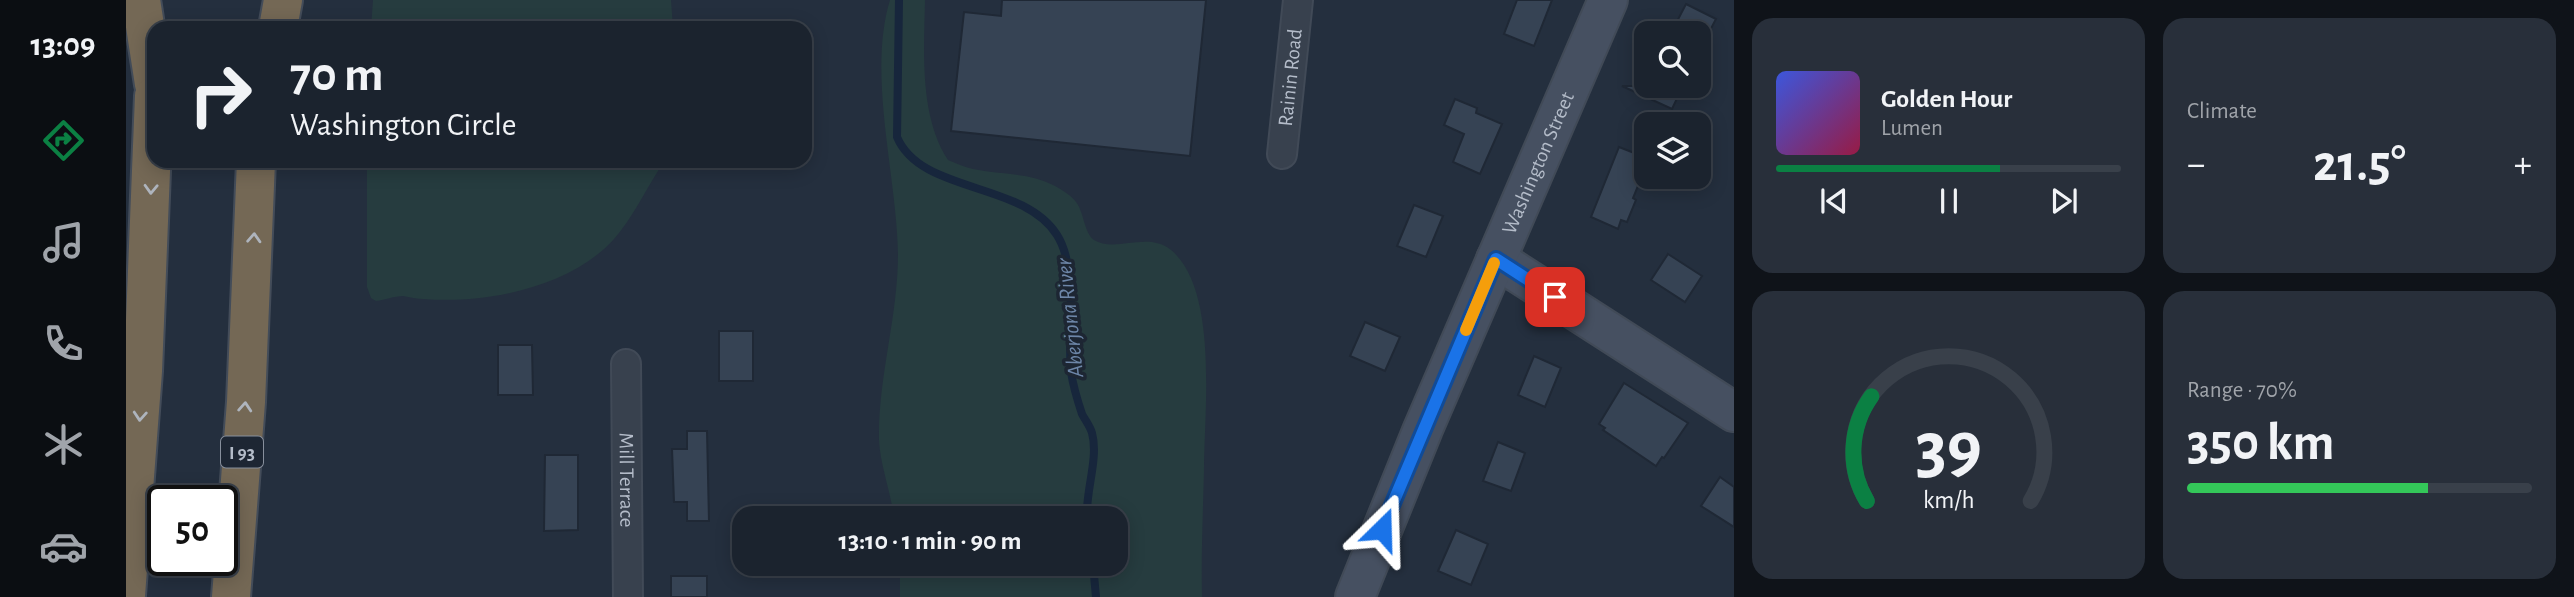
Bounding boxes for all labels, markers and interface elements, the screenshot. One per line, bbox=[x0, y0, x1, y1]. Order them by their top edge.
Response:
map controls bbox=[1634, 21, 1711, 189]
button: search bbox=[1634, 21, 1711, 98]
street label: Rainin Road bbox=[1275, 27, 1306, 127]
text: 13:09 bbox=[31, 29, 95, 61]
icon: right bbox=[175, 49, 266, 140]
text: 70 m bbox=[290, 51, 384, 100]
text: Golden Hour bbox=[1881, 86, 2012, 112]
street label: Washington Street bbox=[1498, 89, 1578, 237]
text: Climate bbox=[2187, 100, 2257, 123]
text: Washington Circle bbox=[290, 109, 517, 141]
button: layers bbox=[1634, 112, 1711, 189]
icon: directions bbox=[39, 116, 88, 165]
text: Lumen bbox=[1881, 117, 1943, 140]
text: 21.5° bbox=[2313, 138, 2406, 190]
text: − bbox=[2187, 146, 2205, 184]
text: + bbox=[2514, 146, 2532, 184]
icon: previous bbox=[1815, 182, 1853, 220]
icon: pause bbox=[1930, 182, 1968, 220]
icon: next bbox=[2045, 182, 2083, 220]
one-way arrow bbox=[144, 184, 159, 195]
icon: music bbox=[39, 218, 88, 267]
one-way arrow bbox=[246, 232, 261, 243]
water label: Aberjona River bbox=[1053, 256, 1088, 380]
pin bbox=[1525, 267, 1585, 327]
icon: arrive bbox=[1536, 278, 1574, 316]
icon: phone bbox=[39, 319, 88, 368]
text: Range · 70% bbox=[2187, 379, 2297, 402]
one-way arrow bbox=[237, 401, 252, 412]
one-way arrow bbox=[133, 411, 148, 422]
text: 39 bbox=[1915, 413, 1982, 486]
text: 350 km bbox=[2187, 417, 2335, 469]
icon: climate bbox=[39, 420, 88, 469]
street label: Mill Terrace bbox=[616, 432, 637, 528]
road number: I 93 bbox=[221, 436, 263, 467]
speed limit sign: 50 bbox=[147, 485, 238, 576]
text: km/h bbox=[1923, 488, 1974, 513]
position arrow bbox=[1345, 492, 1419, 566]
icon: car bbox=[39, 522, 88, 571]
text: 13:10 · 1 min · 90 m bbox=[839, 528, 1021, 554]

